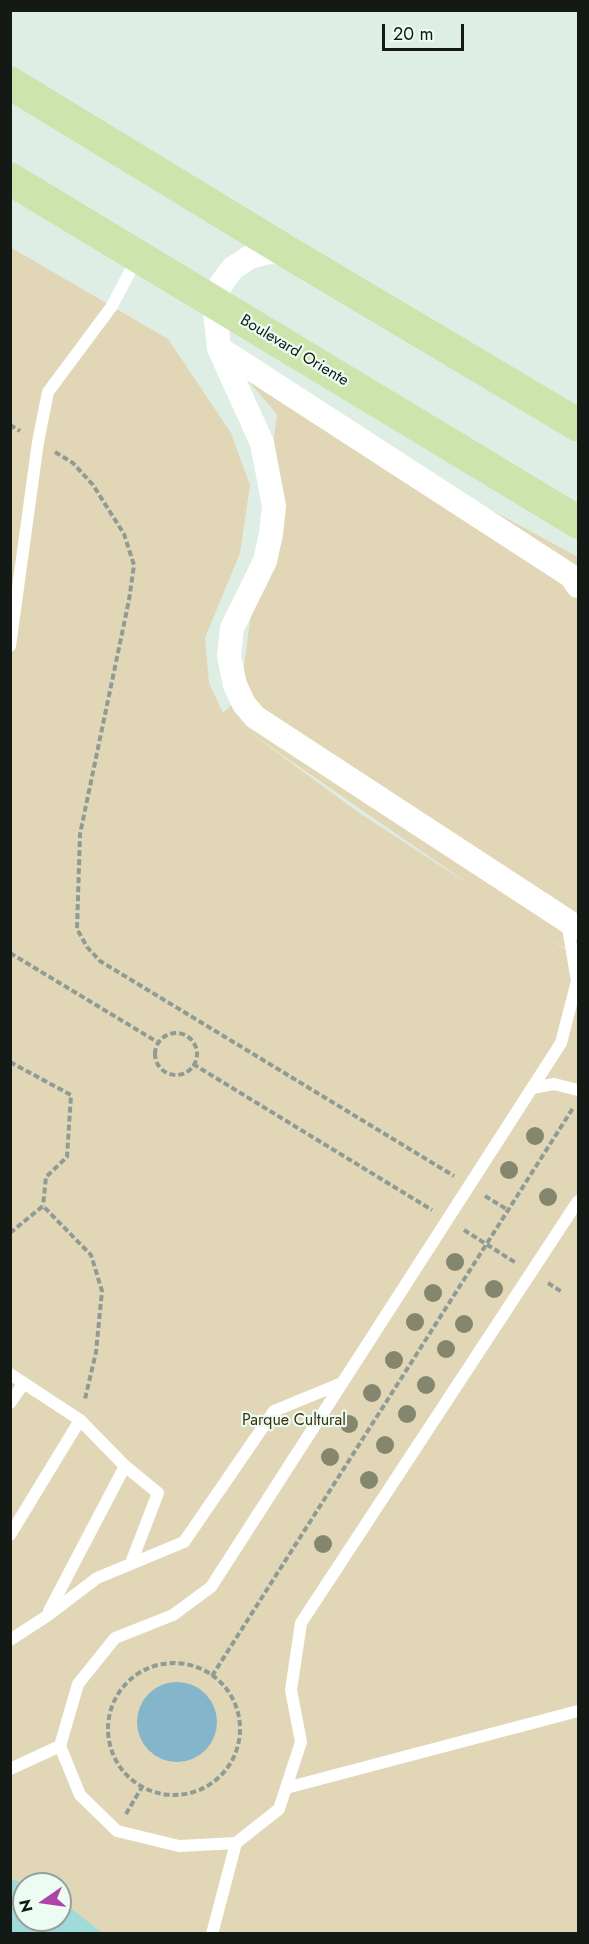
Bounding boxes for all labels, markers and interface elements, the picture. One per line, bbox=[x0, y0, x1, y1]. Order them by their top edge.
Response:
scale bar bbox=[385, 12, 468, 50]
text: 20 m bbox=[393, 21, 433, 47]
street label: Boulevard Oriente bbox=[236, 311, 352, 391]
park label: Parque Cultural bbox=[242, 1411, 346, 1431]
north arrow bbox=[12, 1872, 72, 1932]
text: N bbox=[13, 1897, 39, 1914]

